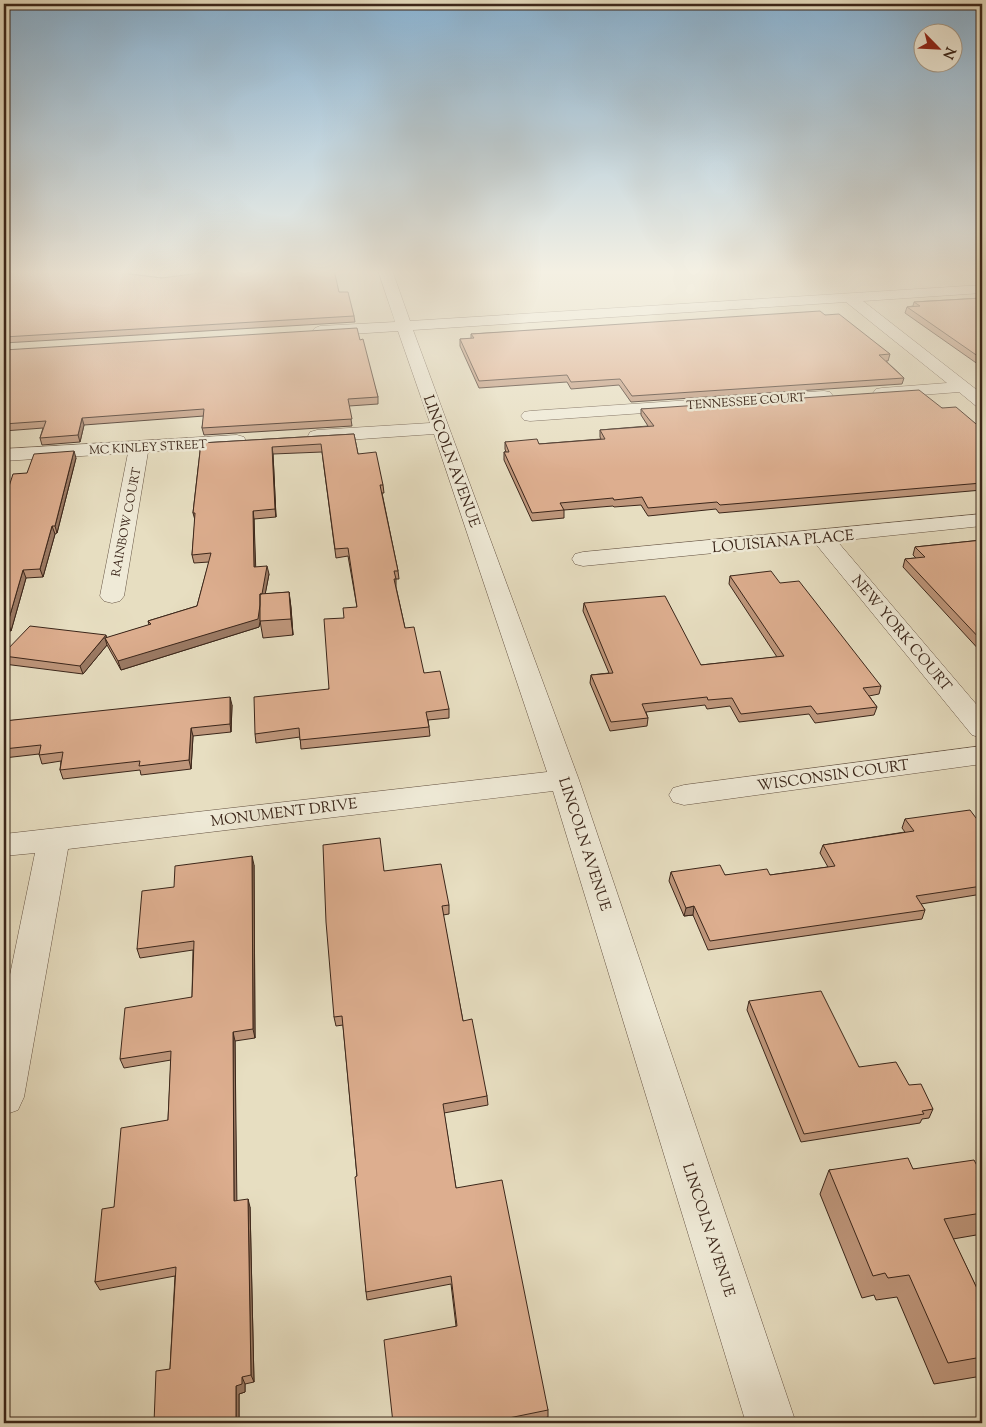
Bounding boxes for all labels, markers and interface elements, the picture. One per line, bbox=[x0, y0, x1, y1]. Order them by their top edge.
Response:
north arrow bbox=[914, 22, 964, 72]
text: N bbox=[937, 43, 959, 62]
street label: TENNESSEE COURT bbox=[686, 389, 807, 415]
street label: LINCOLN AVENUE bbox=[417, 392, 484, 531]
street label: MC KINLEY STREET bbox=[89, 436, 208, 460]
street label: RAINBOW COURT bbox=[108, 465, 147, 578]
street label: LOUISIANA PLACE bbox=[711, 526, 855, 559]
street label: NEW YORK COURT bbox=[846, 571, 956, 697]
street label: WISCONSIN COURT bbox=[756, 755, 911, 798]
street label: LINCOLN AVENUE bbox=[552, 775, 615, 914]
street label: MONUMENT DRIVE bbox=[210, 794, 359, 833]
street label: LINCOLN AVENUE bbox=[676, 1161, 739, 1300]

